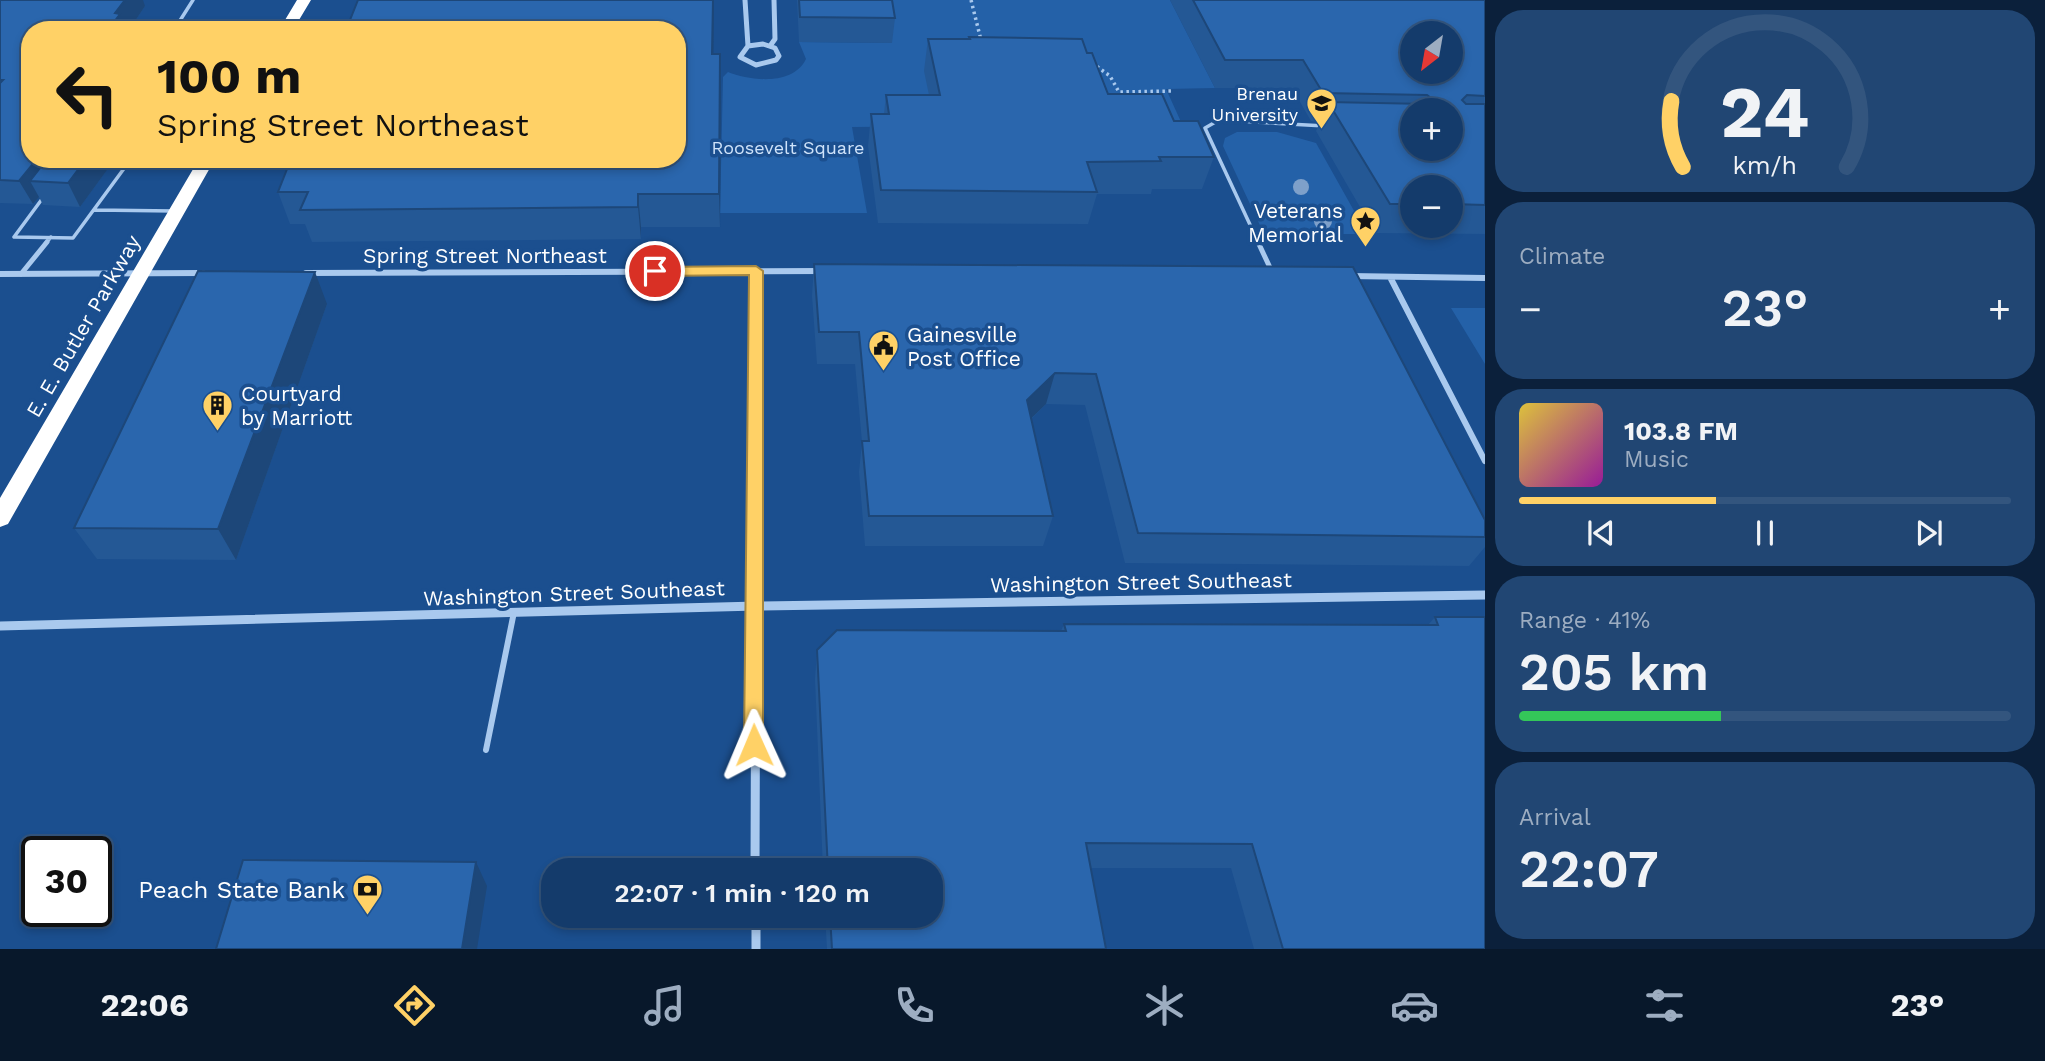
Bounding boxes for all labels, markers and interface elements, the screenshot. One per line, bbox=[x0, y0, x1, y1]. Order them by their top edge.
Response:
north arrow bbox=[1400, 21, 1463, 84]
map controls bbox=[1400, 21, 1463, 238]
text: 100 m bbox=[157, 47, 301, 105]
icon: left bbox=[42, 49, 133, 140]
text: 24 bbox=[1720, 69, 1810, 155]
place label: Brenau University bbox=[1212, 83, 1299, 125]
school or university icon: Brenau University bbox=[1304, 86, 1338, 130]
button: + bbox=[1400, 98, 1463, 161]
text: Spring Street Northeast bbox=[157, 106, 529, 144]
park label: Roosevelt Square bbox=[711, 137, 865, 158]
text: km/h bbox=[1733, 151, 1797, 180]
button: − bbox=[1400, 175, 1463, 238]
place label: Veterans Memorial bbox=[1248, 198, 1344, 247]
place icon: Veterans Memorial bbox=[1349, 205, 1383, 249]
street label: E. E. Butler Parkway bbox=[21, 230, 145, 422]
pin bbox=[625, 241, 685, 301]
street label: Spring Street Northeast bbox=[363, 243, 607, 268]
text: Climate bbox=[1519, 243, 1605, 270]
icon: arrive bbox=[636, 252, 674, 290]
text: 23° bbox=[1722, 278, 1808, 339]
text: − bbox=[1519, 287, 1542, 331]
text: + bbox=[1988, 287, 2011, 331]
place label: Gainesville Post Office bbox=[907, 322, 1021, 371]
public building icon: Gainesville Post Office bbox=[867, 329, 901, 373]
place label: Courtyard by Marriott bbox=[241, 381, 353, 430]
building icon: Courtyard by Marriott bbox=[201, 388, 235, 432]
text: 103.8 FM bbox=[1624, 416, 1738, 446]
text: Music bbox=[1624, 446, 1689, 473]
icon: previous bbox=[1582, 514, 1620, 552]
icon: pause bbox=[1746, 514, 1784, 552]
icon: next bbox=[1910, 514, 1948, 552]
street label: Washington Street Southeast bbox=[990, 567, 1292, 597]
street label: Washington Street Southeast bbox=[423, 575, 725, 611]
text: Range · 41% bbox=[1519, 607, 1650, 634]
text: 205 km bbox=[1519, 642, 1709, 703]
position arrow bbox=[717, 708, 791, 782]
text: Arrival bbox=[1519, 804, 1591, 831]
speed limit sign: 30 bbox=[21, 836, 112, 927]
text: 22:07 bbox=[1519, 839, 1659, 900]
bank icon: Peach State Bank bbox=[351, 873, 385, 917]
place label: Peach State Bank bbox=[138, 876, 345, 904]
text: 22:07 · 1 min · 120 m bbox=[614, 878, 870, 908]
icon: directions bbox=[390, 981, 439, 1030]
icon: music bbox=[640, 981, 689, 1030]
icon: phone bbox=[890, 981, 939, 1030]
icon: climate bbox=[1140, 981, 1189, 1030]
icon: car bbox=[1390, 981, 1439, 1030]
icon: filters bbox=[1640, 981, 1689, 1030]
text: 22:06 bbox=[101, 986, 189, 1024]
text: 23° bbox=[1890, 986, 1944, 1024]

